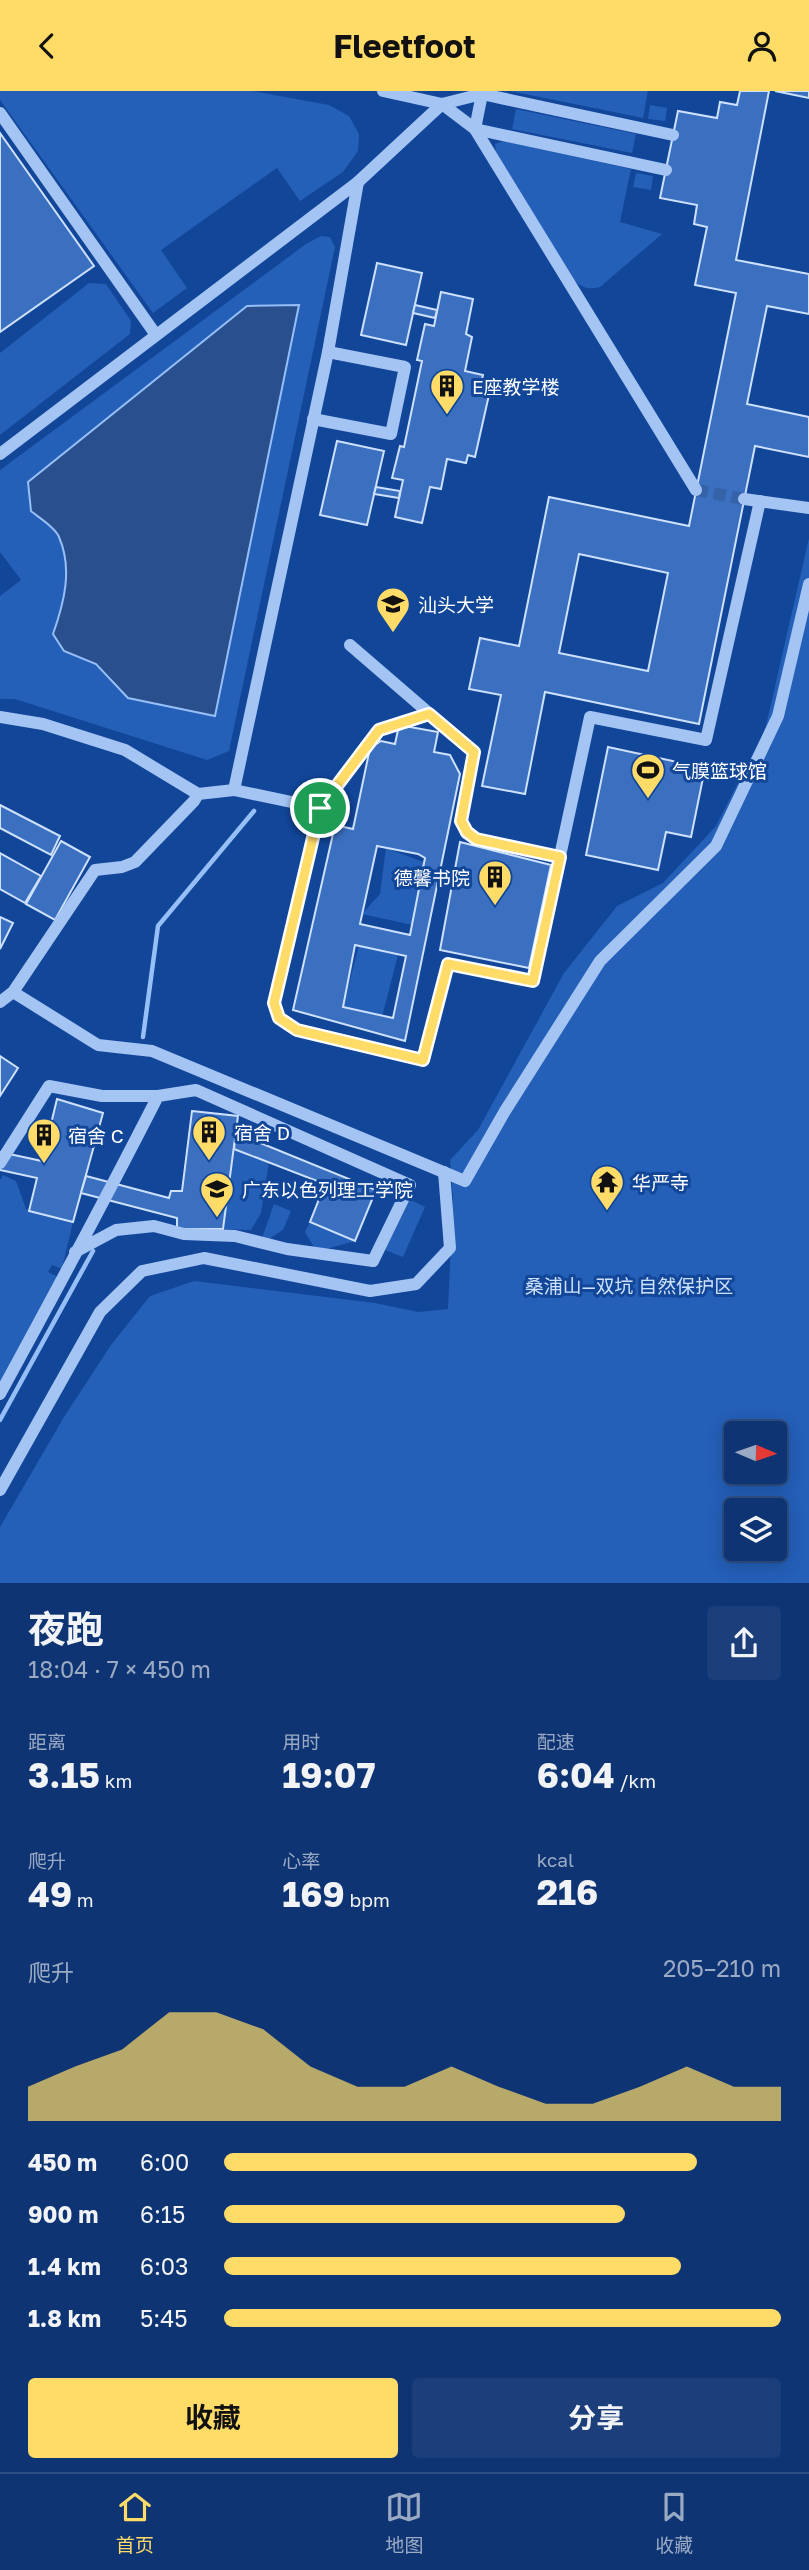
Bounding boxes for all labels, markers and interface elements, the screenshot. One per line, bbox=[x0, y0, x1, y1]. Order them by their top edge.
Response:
icon: back bbox=[28, 27, 66, 65]
text: Fleetfoot bbox=[333, 27, 476, 65]
icon: person bbox=[743, 27, 781, 65]
building icon: E座教学楼 bbox=[428, 367, 466, 416]
place label: E座教学楼 bbox=[472, 375, 560, 398]
school or university icon: 汕头大学 bbox=[374, 585, 412, 634]
place label: 汕头大学 bbox=[418, 593, 494, 616]
sports icon: 气膜篮球馆 bbox=[629, 751, 667, 800]
place label: 气膜篮球馆 bbox=[672, 759, 767, 782]
pin bbox=[290, 778, 350, 838]
icon: arrive bbox=[301, 789, 339, 827]
building icon: 德馨书院 bbox=[476, 858, 514, 907]
place label: 德馨书院 bbox=[394, 866, 470, 889]
building icon: 宿舍 D bbox=[190, 1113, 228, 1162]
building icon: 宿舍 C bbox=[25, 1116, 63, 1165]
place label: 宿舍 D bbox=[234, 1121, 290, 1144]
place label: 宿舍 C bbox=[68, 1124, 124, 1147]
temple icon: 华严寺 bbox=[588, 1163, 626, 1212]
school or university icon: 广东以色列理工学院 bbox=[198, 1170, 236, 1219]
place label: 华严寺 bbox=[632, 1171, 689, 1194]
place label: 广东以色列理工学院 bbox=[242, 1178, 413, 1201]
park label: 桑浦山—双坑 自然保护区 bbox=[525, 1274, 733, 1297]
north arrow bbox=[724, 1421, 788, 1484]
map controls bbox=[724, 1421, 787, 1561]
button: layers bbox=[724, 1498, 787, 1561]
text: 夜跑 bbox=[28, 1606, 104, 1651]
button: share bbox=[707, 1606, 781, 1680]
text: 18:04 · 7 × 450 m bbox=[28, 1655, 211, 1683]
text: 距离 bbox=[28, 1730, 66, 1753]
text: 用时 bbox=[282, 1730, 320, 1753]
text: 配速 bbox=[537, 1730, 575, 1753]
text: 3.15 bbox=[28, 1754, 100, 1796]
text: 19:07 bbox=[282, 1754, 376, 1796]
text: 6:04 bbox=[537, 1754, 615, 1796]
text: km bbox=[100, 1769, 132, 1792]
text: /km bbox=[615, 1769, 656, 1792]
text: kcal bbox=[537, 1848, 574, 1871]
text: 爬升 bbox=[28, 1849, 66, 1872]
text: 心率 bbox=[282, 1849, 320, 1872]
text: 216 bbox=[537, 1871, 598, 1913]
text: 49 bbox=[28, 1873, 72, 1915]
text: 169 bbox=[282, 1873, 345, 1915]
text: m bbox=[72, 1888, 94, 1911]
text: bpm bbox=[345, 1888, 390, 1911]
text: 205–210 m bbox=[663, 1954, 781, 1982]
text: 爬升 bbox=[28, 1958, 74, 1986]
text: 450 m bbox=[28, 2148, 97, 2176]
text: 6:00 bbox=[140, 2148, 189, 2176]
text: 900 m bbox=[28, 2200, 98, 2228]
text: 6:15 bbox=[140, 2200, 185, 2228]
text: 1.4 km bbox=[28, 2252, 101, 2280]
text: 6:03 bbox=[140, 2252, 189, 2280]
text: 1.8 km bbox=[28, 2304, 101, 2332]
text: 5:45 bbox=[140, 2304, 188, 2332]
button: 收藏 bbox=[28, 2378, 398, 2458]
button: 分享 bbox=[412, 2378, 781, 2458]
tab: 首页 bbox=[116, 2488, 154, 2557]
tab: 地图 bbox=[385, 2488, 423, 2557]
tab: 收藏 bbox=[655, 2488, 693, 2557]

